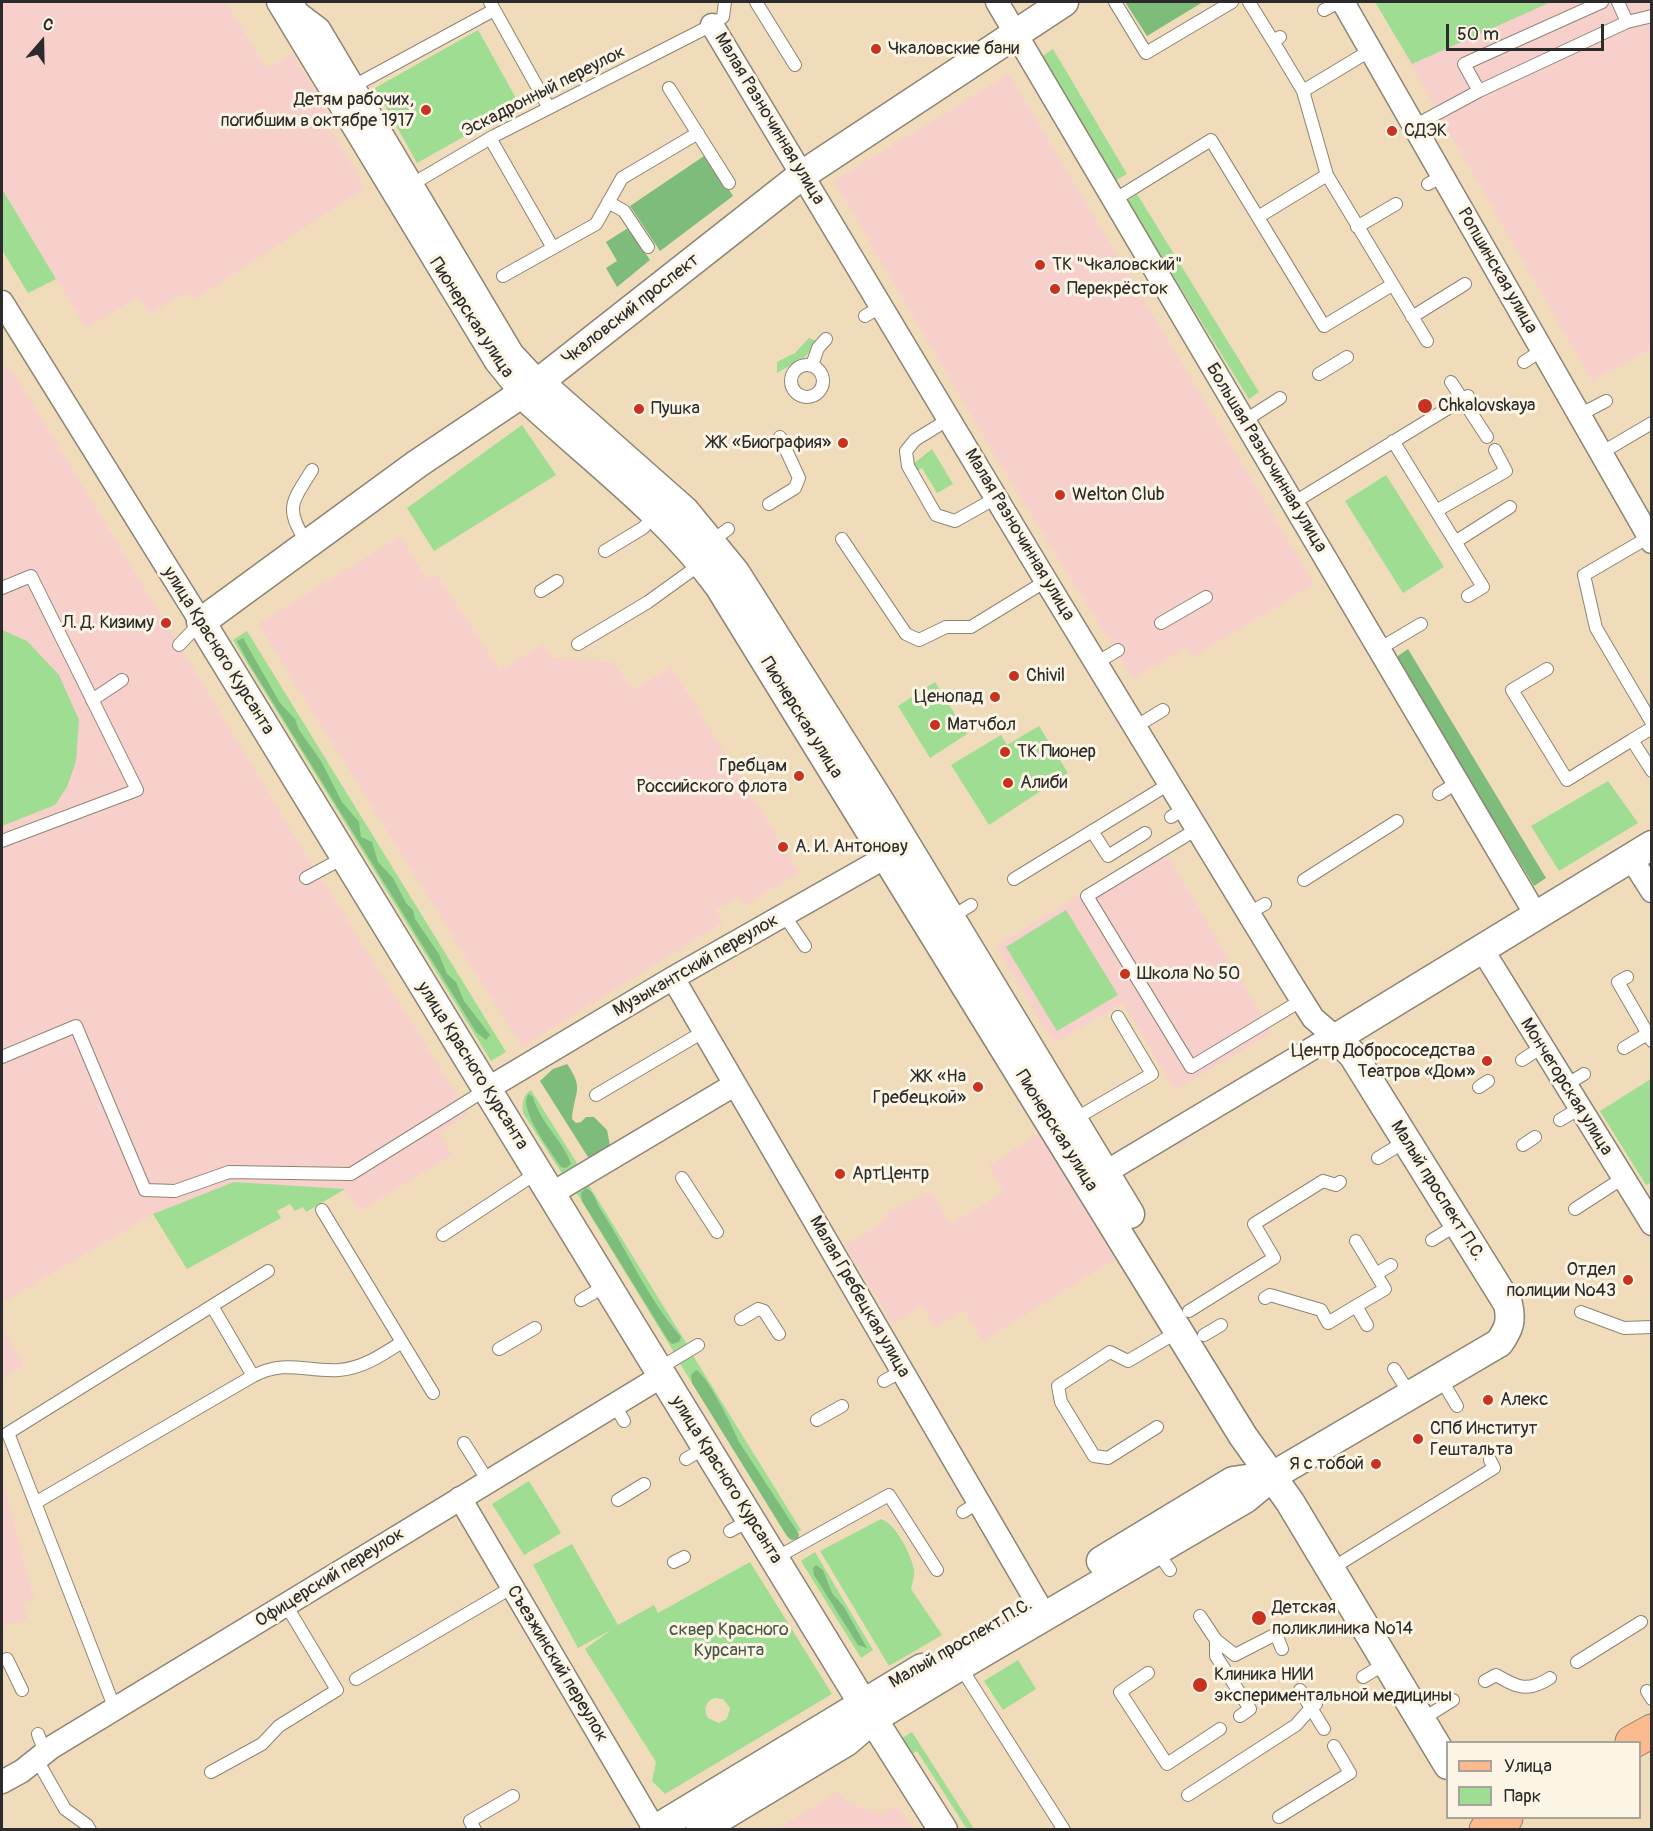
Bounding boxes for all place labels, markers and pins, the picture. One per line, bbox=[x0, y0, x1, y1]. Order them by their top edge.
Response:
place label: Чкаловские бани bbox=[888, 38, 1019, 60]
marker: Чкаловские бани bbox=[869, 42, 883, 56]
place label: Детям рабочих, погибшим в октябре 1917 bbox=[221, 89, 414, 132]
marker: Детям рабочих, погибшим в октябре 1917 bbox=[419, 103, 433, 117]
place label: СДЭК bbox=[1404, 120, 1447, 142]
marker: СДЭК bbox=[1385, 124, 1399, 138]
place label: ТК "Чкаловский" bbox=[1052, 254, 1182, 276]
marker: ТК "Чкаловский" bbox=[1033, 258, 1047, 272]
place label: Перекрёсток bbox=[1067, 278, 1168, 300]
marker: Перекрёсток bbox=[1048, 282, 1062, 296]
place label: Chkalovskaya bbox=[1438, 395, 1535, 417]
marker: Chkalovskaya bbox=[1416, 397, 1434, 415]
place label: Пушка bbox=[651, 398, 700, 420]
marker: Пушка bbox=[632, 402, 646, 416]
place label: ЖК «Биография» bbox=[707, 432, 831, 454]
marker: ЖК «Биография» bbox=[836, 436, 850, 450]
place label: Welton Club bbox=[1072, 484, 1165, 506]
marker: Welton Club bbox=[1053, 488, 1067, 502]
place label: Л. Д. Кизиму bbox=[62, 612, 154, 634]
marker: Л. Д. Кизиму bbox=[159, 616, 173, 630]
place label: Chivil bbox=[1026, 665, 1065, 687]
marker: Chivil bbox=[1007, 669, 1021, 683]
place label: Ценопад bbox=[914, 686, 983, 708]
marker: Ценопад bbox=[988, 690, 1002, 704]
place label: Матчбол bbox=[947, 714, 1016, 736]
marker: Матчбол bbox=[928, 718, 942, 732]
place label: ТК Пионер bbox=[1017, 741, 1096, 763]
marker: ТК Пионер bbox=[998, 745, 1012, 759]
place label: Гребцам Российского флота bbox=[636, 755, 787, 798]
marker: Гребцам Российского флота bbox=[792, 769, 806, 783]
place label: Алиби bbox=[1020, 772, 1068, 794]
marker: Алиби bbox=[1001, 776, 1015, 790]
place label: А. И. Антонову bbox=[795, 836, 908, 858]
marker: А. И. Антонову bbox=[776, 840, 790, 854]
place label: Школа № 50 bbox=[1137, 963, 1240, 985]
marker: Школа № 50 bbox=[1118, 967, 1132, 981]
place label: Центр Добрососедства Театров «Дом» bbox=[1291, 1040, 1475, 1082]
marker: Центр Добрососедства Театров «Дом» bbox=[1480, 1054, 1494, 1068]
place label: ЖК «На Гребецкой» bbox=[873, 1066, 966, 1108]
marker: ЖК «На Гребецкой» bbox=[971, 1080, 985, 1094]
place label: АртЦентр bbox=[852, 1163, 929, 1185]
marker: АртЦентр bbox=[833, 1167, 847, 1181]
place label: Отдел полиции №43 bbox=[1506, 1259, 1616, 1302]
marker: Отдел полиции №43 bbox=[1621, 1273, 1635, 1287]
place label: Алекс bbox=[1500, 1389, 1548, 1411]
marker: Алекс bbox=[1481, 1393, 1495, 1407]
place label: СПб Институт Гештальта bbox=[1430, 1418, 1537, 1460]
marker: СПб Институт Гештальта bbox=[1411, 1432, 1425, 1446]
place label: Я с тобой bbox=[1289, 1453, 1364, 1475]
marker: Я с тобой bbox=[1369, 1457, 1383, 1471]
place label: Детская поликлиника №14 bbox=[1272, 1597, 1413, 1640]
marker: Детская поликлиника №14 bbox=[1250, 1609, 1268, 1627]
place label: Клиника НИИ экспериментальной медицины bbox=[1214, 1664, 1452, 1706]
marker: Клиника НИИ экспериментальной медицины bbox=[1191, 1676, 1209, 1694]

